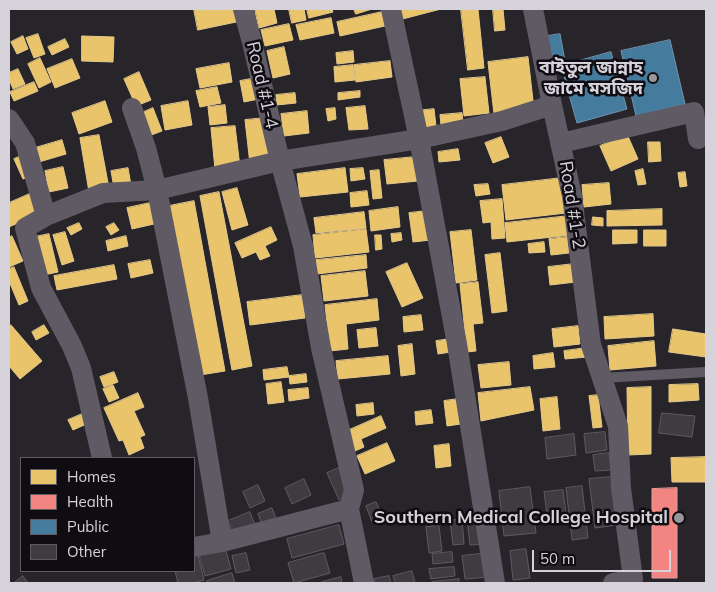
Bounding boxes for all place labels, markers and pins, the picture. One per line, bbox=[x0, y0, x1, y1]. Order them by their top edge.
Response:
place label: বাইতুল জান্নাহ জামে মসজিদ bbox=[539, 57, 643, 100]
marker: বাইতুল জান্নাহ জামে মসজিদ bbox=[647, 72, 659, 84]
place label: Southern Medical College Hospital bbox=[374, 507, 668, 529]
marker: Southern Medical College Hospital bbox=[672, 511, 686, 525]

